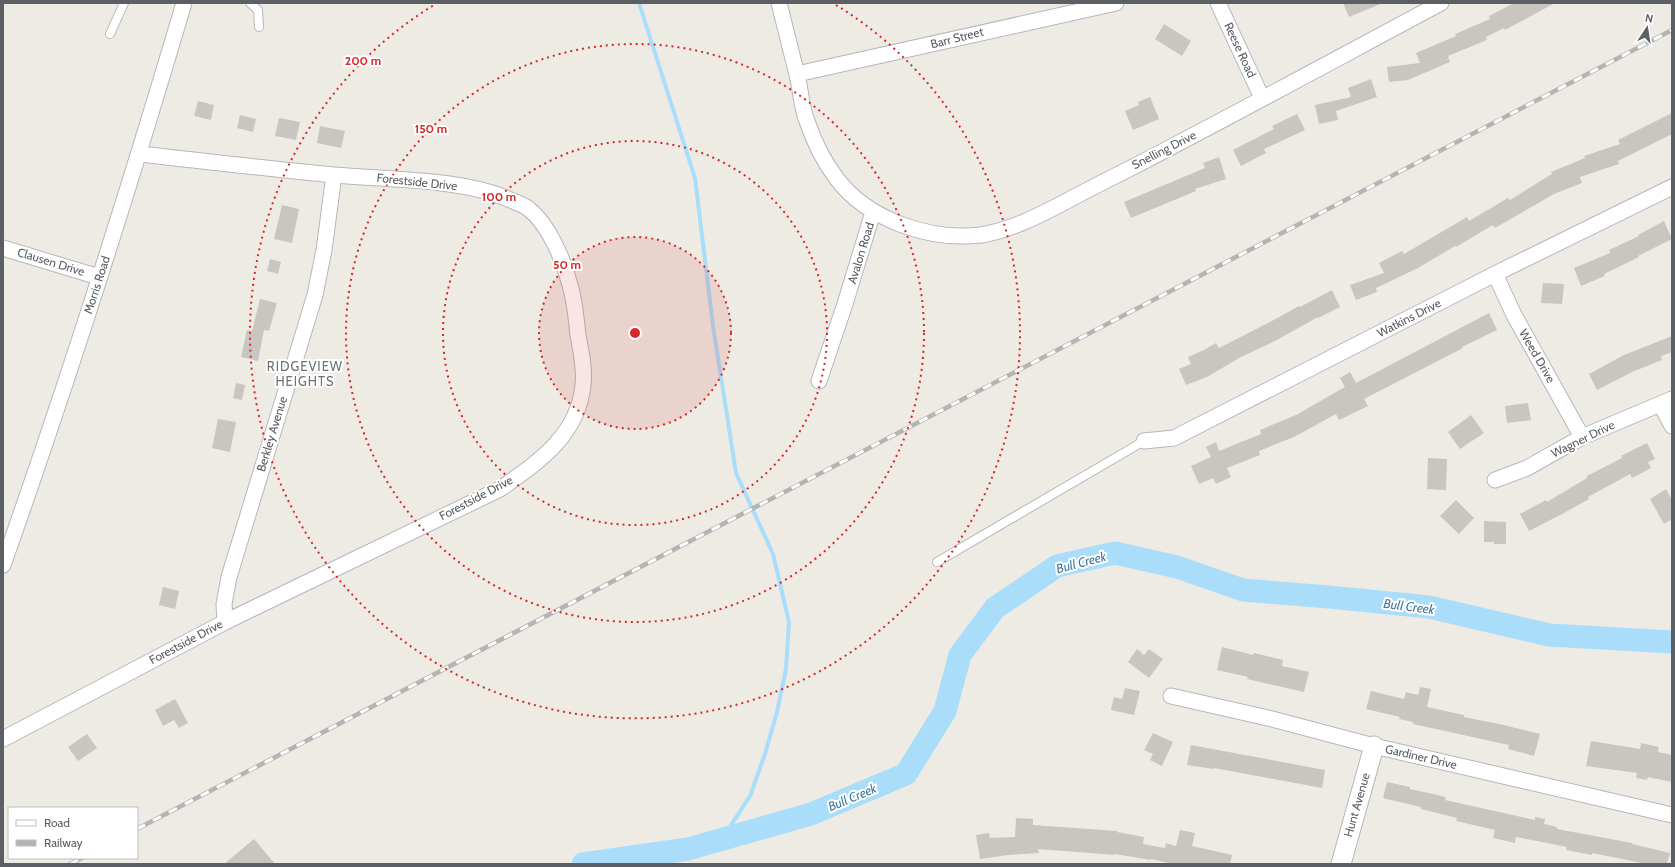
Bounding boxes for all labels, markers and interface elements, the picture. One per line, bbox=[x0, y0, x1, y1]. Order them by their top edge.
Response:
north arrow bbox=[1627, 8, 1667, 48]
text: N bbox=[1644, 11, 1654, 26]
street label: Reese Road bbox=[1221, 20, 1260, 80]
street label: Barr Street bbox=[929, 24, 985, 51]
text: 200 m bbox=[345, 53, 381, 68]
text: 150 m bbox=[415, 121, 447, 136]
street label: Snelling Drive bbox=[1129, 127, 1198, 172]
street label: Forestside Drive bbox=[376, 170, 458, 193]
text: 100 m bbox=[482, 189, 516, 204]
street label: Avalon Road bbox=[844, 220, 877, 285]
street label: Clausen Drive bbox=[16, 244, 87, 279]
street label: Morris Road bbox=[80, 254, 113, 316]
text: 50 m bbox=[553, 257, 581, 272]
street label: Watkins Drive bbox=[1374, 295, 1443, 340]
centre of rings bbox=[628, 326, 642, 340]
street label: Weed Drive bbox=[1516, 326, 1559, 385]
district label: RIDGEVIEW HEIGHTS bbox=[267, 358, 343, 389]
street label: Berkley Avenue bbox=[253, 394, 290, 473]
street label: Wagner Drive bbox=[1549, 417, 1617, 460]
street label: Forestside Drive bbox=[436, 472, 515, 523]
water label: Bull Creek bbox=[1054, 548, 1108, 576]
water label: Bull Creek bbox=[1383, 595, 1436, 617]
street label: Forestside Drive bbox=[146, 616, 225, 667]
street label: Gardiner Drive bbox=[1384, 741, 1458, 772]
street label: Hunt Avenue bbox=[1340, 771, 1373, 839]
water label: Bull Creek bbox=[825, 779, 879, 814]
legend bbox=[8, 807, 138, 859]
text: Road bbox=[44, 815, 70, 830]
text: Railway bbox=[44, 835, 82, 850]

